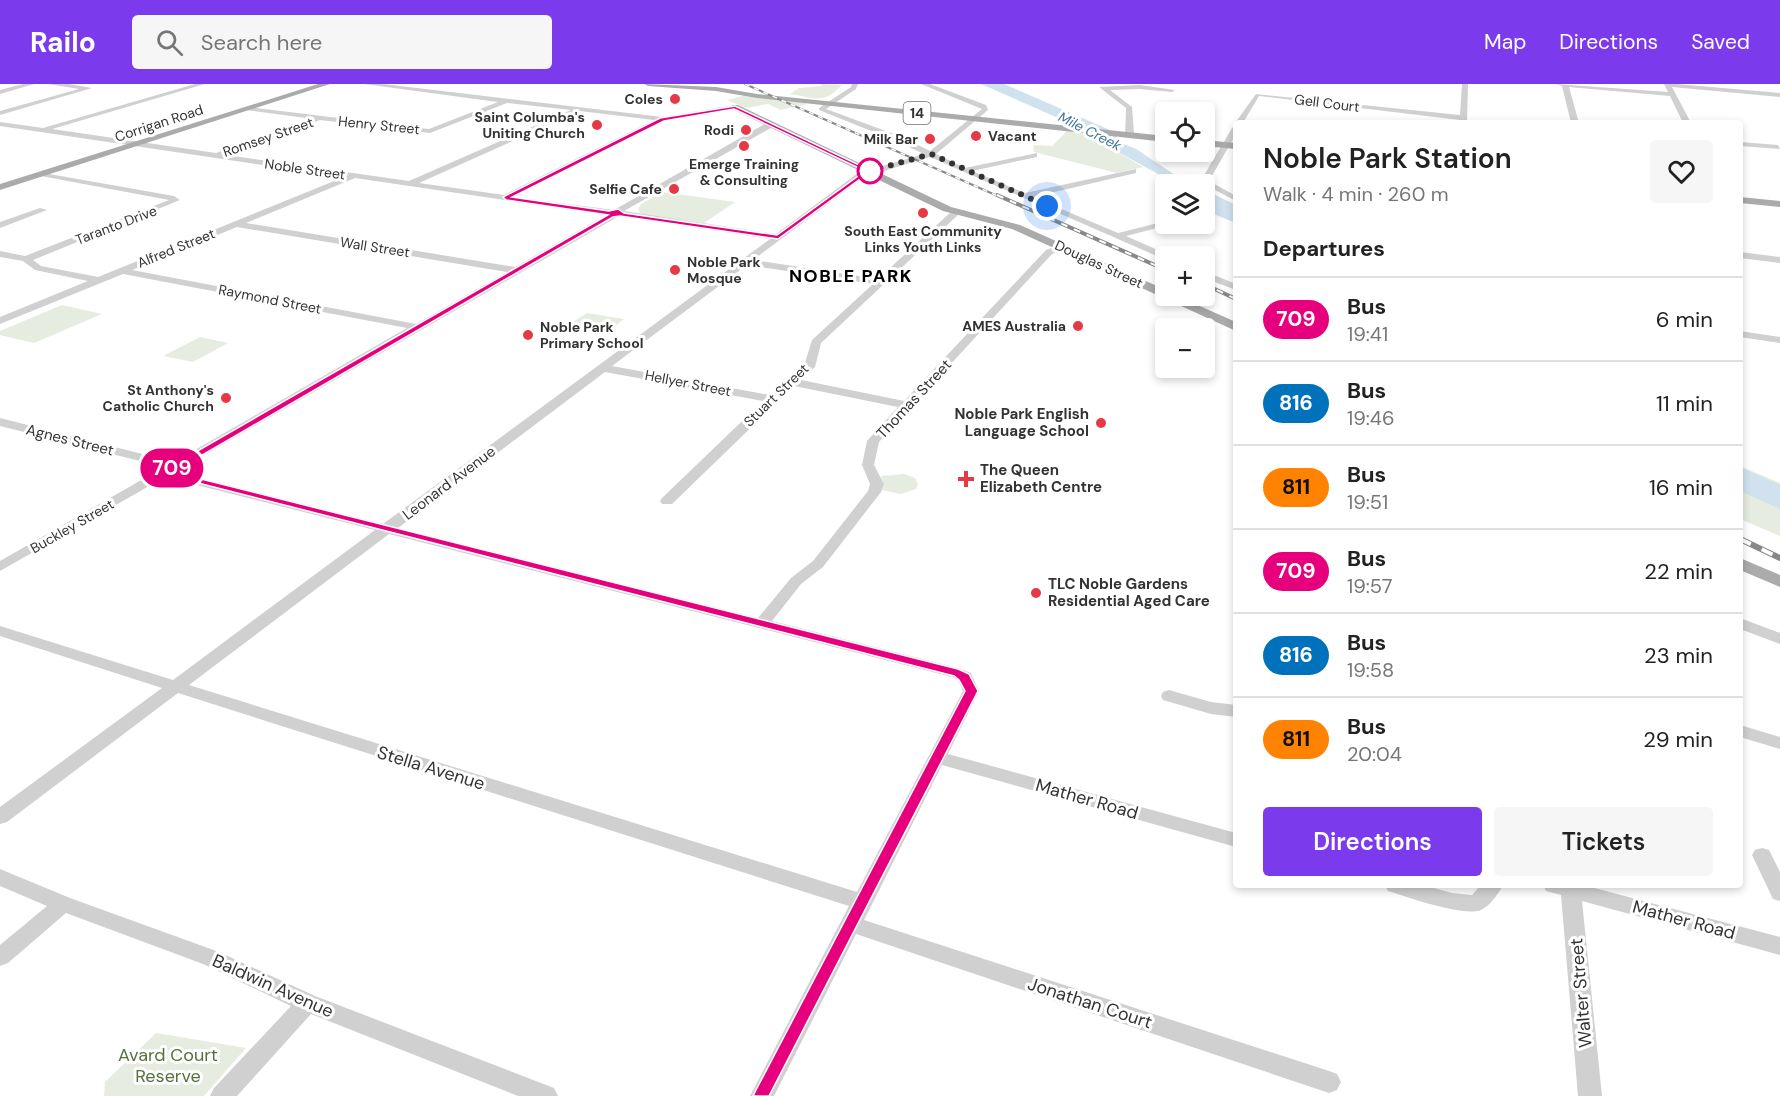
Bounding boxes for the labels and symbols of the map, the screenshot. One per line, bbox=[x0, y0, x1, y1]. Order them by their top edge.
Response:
place label: Coles bbox=[625, 90, 663, 108]
street label: Gell Court bbox=[1293, 90, 1361, 116]
marker: Coles bbox=[668, 92, 682, 106]
street label: Corrigan Road bbox=[113, 100, 205, 146]
road number: 14 bbox=[904, 102, 930, 124]
water label: Mile Creek bbox=[1055, 107, 1125, 155]
place label: Saint Columba's Uniting Church bbox=[475, 108, 585, 142]
street label: Henry Street bbox=[337, 112, 421, 138]
street label: Romsey Street bbox=[220, 113, 316, 161]
marker: Saint Columba's Uniting Church bbox=[590, 118, 604, 132]
place label: Rodi bbox=[704, 121, 734, 139]
marker: Rodi bbox=[739, 123, 753, 137]
place label: Vacant bbox=[988, 127, 1037, 145]
marker: Vacant bbox=[969, 129, 983, 143]
place label: Milk Bar bbox=[864, 130, 918, 148]
marker: Milk Bar bbox=[923, 132, 937, 146]
marker: Emerge Training & Consulting bbox=[737, 139, 751, 153]
street label: Noble Street bbox=[264, 154, 346, 184]
place label: Emerge Training & Consulting bbox=[689, 155, 799, 189]
unlabelled marker bbox=[857, 158, 883, 184]
place label: Selfie Cafe bbox=[589, 180, 662, 198]
marker: Selfie Cafe bbox=[667, 182, 681, 196]
your location bbox=[1032, 191, 1062, 221]
street label: Taranto Drive bbox=[73, 201, 159, 249]
marker: South East Community Links Youth Links bbox=[916, 206, 930, 220]
place label: South East Community Links Youth Links bbox=[844, 222, 1002, 256]
street label: Alfred Street bbox=[135, 224, 217, 272]
street label: Wall Street bbox=[339, 233, 411, 261]
street label: Douglas Street bbox=[1052, 236, 1146, 292]
place label: Noble Park Mosque bbox=[687, 253, 761, 287]
marker: Noble Park Mosque bbox=[668, 263, 682, 277]
district label: NOBLE PARK bbox=[789, 264, 913, 288]
street label: Raymond Street bbox=[217, 280, 323, 318]
place label: AMES Australia bbox=[962, 317, 1066, 335]
place label: Noble Park Primary School bbox=[540, 318, 643, 352]
marker: AMES Australia bbox=[1071, 319, 1085, 333]
marker: Noble Park Primary School bbox=[521, 328, 535, 342]
street label: Thomas Street bbox=[872, 355, 956, 443]
street label: Stuart Street bbox=[740, 360, 812, 430]
street label: Hellyer Street bbox=[643, 366, 733, 400]
place label: St Anthony's Catholic Church bbox=[103, 381, 214, 415]
marker: St Anthony's Catholic Church bbox=[219, 391, 233, 405]
place label: Noble Park English Language School bbox=[954, 404, 1089, 441]
marker: Noble Park English Language School bbox=[1094, 416, 1108, 430]
street label: Agnes Street bbox=[24, 419, 116, 461]
street label: Leonard Avenue bbox=[398, 441, 500, 525]
line badge: 709 bbox=[138, 448, 207, 488]
place label: The Queen Elizabeth Centre bbox=[980, 460, 1102, 497]
marker: The Queen Elizabeth Centre bbox=[957, 470, 975, 488]
street label: Buckley Street bbox=[27, 495, 117, 557]
place label: TLC Noble Gardens Residential Aged Care bbox=[1048, 574, 1210, 611]
marker: TLC Noble Gardens Residential Aged Care bbox=[1029, 586, 1043, 600]
street label: Stella Avenue bbox=[374, 740, 488, 796]
street label: Mather Road bbox=[1033, 773, 1141, 825]
street label: Mather Road bbox=[1630, 895, 1738, 945]
street label: Walter Street bbox=[1564, 937, 1598, 1049]
street label: Baldwin Avenue bbox=[209, 949, 337, 1023]
street label: Jonathan Court bbox=[1025, 972, 1155, 1034]
park label: Avard Court Reserve bbox=[118, 1043, 218, 1088]

